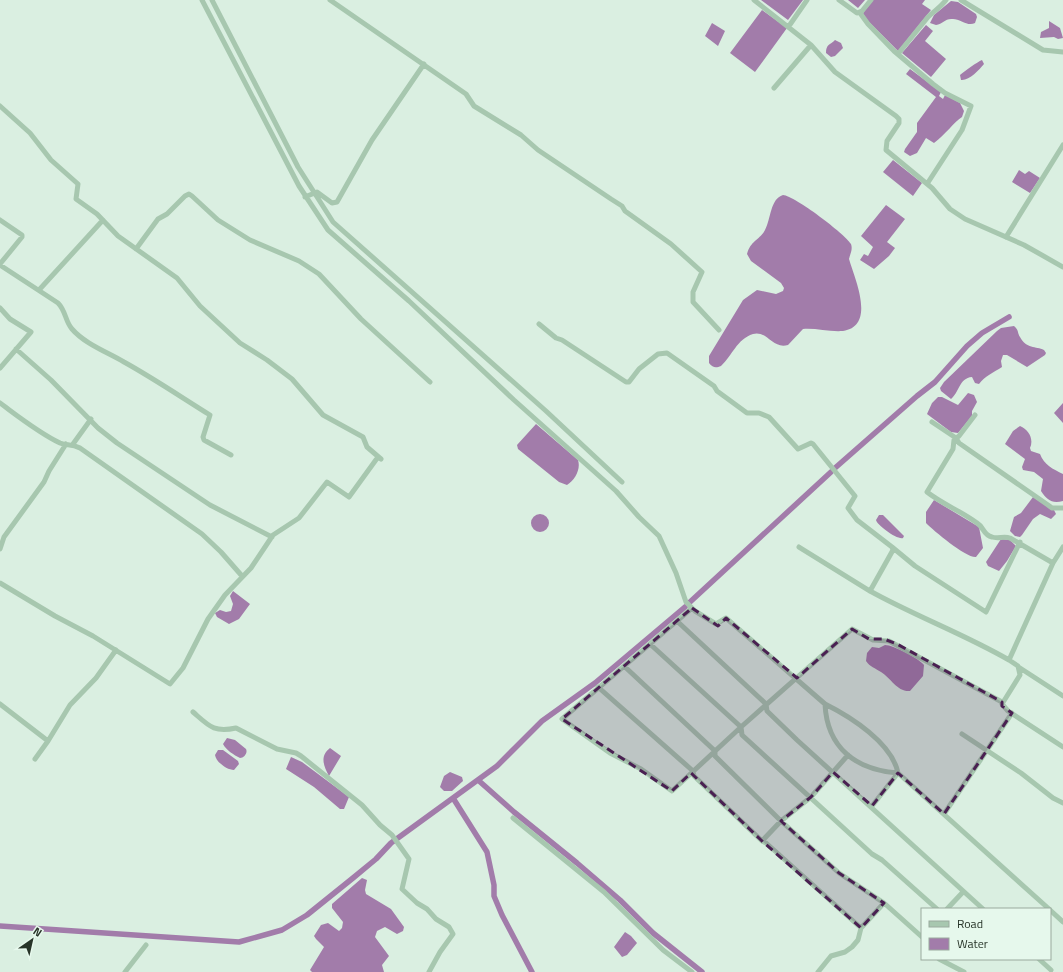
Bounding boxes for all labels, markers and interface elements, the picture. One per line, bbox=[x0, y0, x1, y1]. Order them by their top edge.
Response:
legend bbox=[921, 908, 1051, 960]
text: Road bbox=[957, 914, 983, 933]
north arrow bbox=[12, 920, 52, 960]
text: N bbox=[30, 923, 45, 940]
text: Water bbox=[957, 934, 988, 953]

